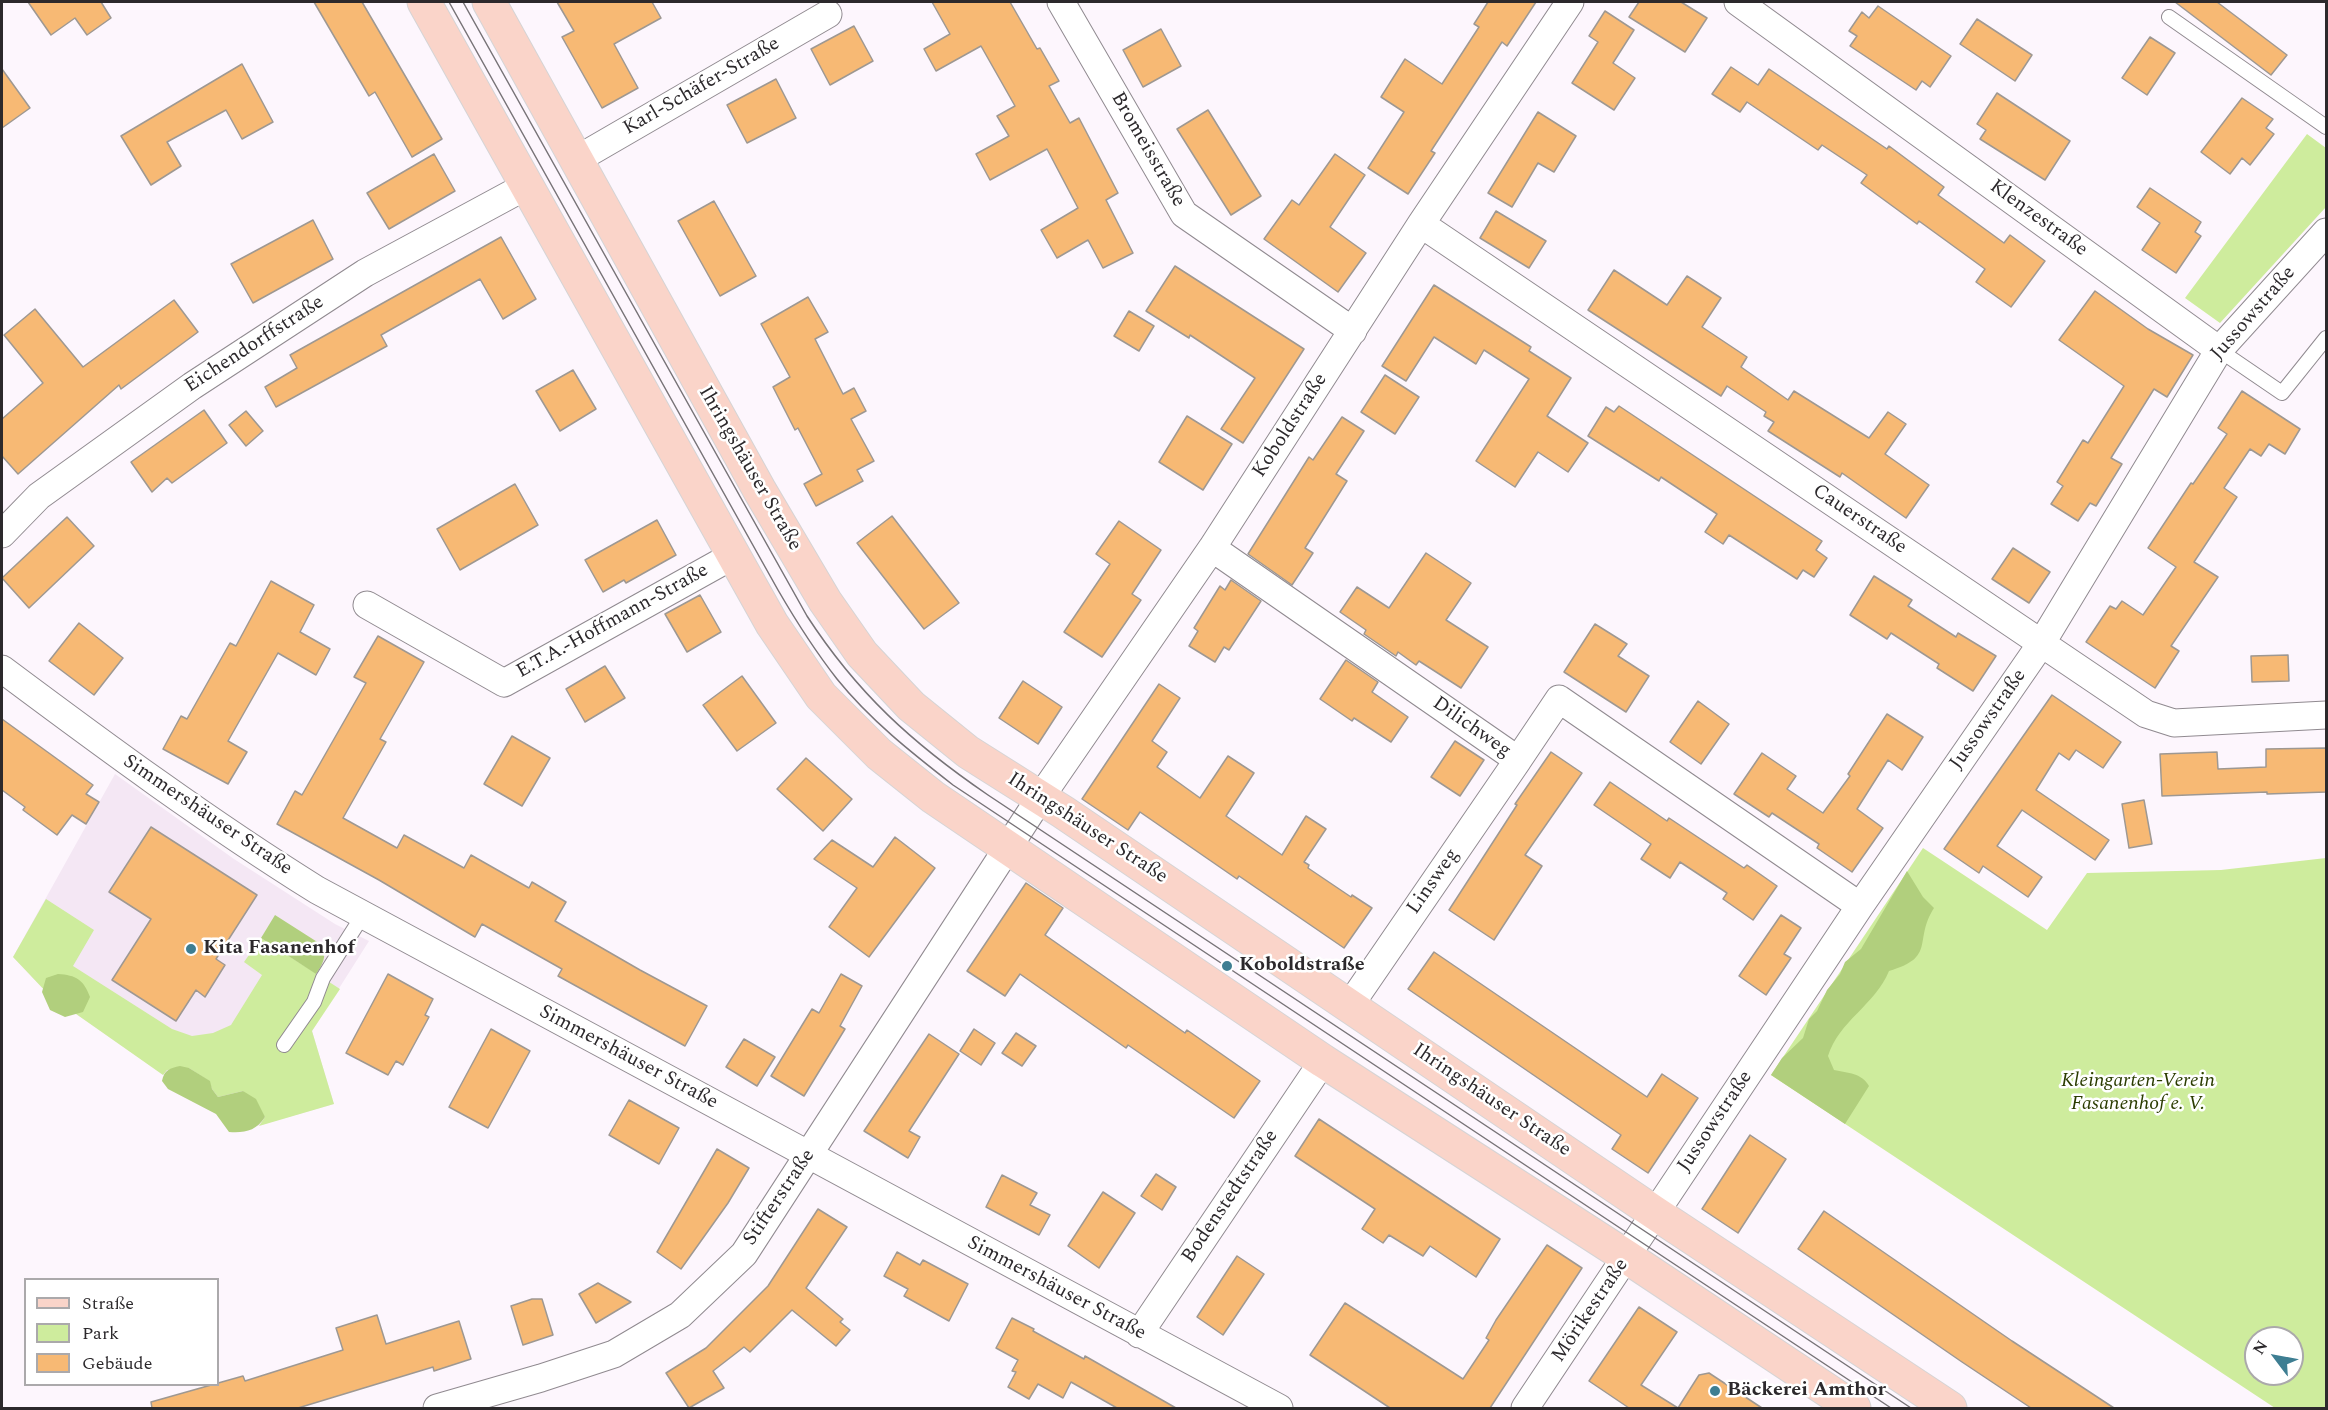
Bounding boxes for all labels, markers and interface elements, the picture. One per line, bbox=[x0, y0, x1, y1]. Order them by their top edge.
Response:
street label: Karl-Schäfer-Straße bbox=[620, 33, 784, 141]
street label: Bromeisstraße bbox=[1104, 88, 1190, 212]
street label: Klenzestraße bbox=[1984, 175, 2092, 263]
street label: Jussowstraße bbox=[2207, 262, 2301, 366]
street label: Eichendorffstraße bbox=[181, 291, 329, 399]
street label: Koboldstraße bbox=[1248, 369, 1334, 483]
street label: Ihringshäuser Straße bbox=[692, 382, 806, 556]
street label: Cauerstraße bbox=[1807, 480, 1911, 560]
street label: E.T.A.-Hoffmann-Straße bbox=[513, 559, 713, 685]
street label: Jussowstraße bbox=[1946, 665, 2032, 775]
street label: Dilichweg bbox=[1427, 692, 1515, 764]
street label: Simmershäuser Straße bbox=[118, 750, 296, 882]
street label: Ihringshäuser Straße bbox=[1002, 768, 1172, 890]
street label: Linsweg bbox=[1403, 844, 1465, 920]
place label: Kita Fasanenhof bbox=[203, 937, 355, 961]
marker: Kita Fasanenhof bbox=[184, 942, 198, 956]
place label: Koboldstraße bbox=[1239, 954, 1365, 978]
marker: Koboldstraße bbox=[1220, 959, 1234, 973]
street label: Simmershäuser Straße bbox=[534, 1001, 722, 1115]
street label: Ihringshäuser Straße bbox=[1407, 1039, 1575, 1163]
street label: Jussowstraße bbox=[1673, 1067, 1759, 1177]
park label: Kleingarten-Verein Fasanenhof e. V. bbox=[2061, 1070, 2215, 1117]
street label: Bodenstedtstraße bbox=[1178, 1126, 1284, 1268]
street label: Stifterstraße bbox=[739, 1145, 821, 1251]
street label: Simmershäuser Straße bbox=[962, 1232, 1150, 1346]
street label: Mörikestraße bbox=[1548, 1255, 1634, 1367]
legend bbox=[24, 1278, 219, 1386]
text: Straße bbox=[82, 1290, 134, 1317]
text: Park bbox=[82, 1320, 119, 1347]
north arrow bbox=[2244, 1326, 2304, 1386]
text: N bbox=[2247, 1336, 2274, 1359]
text: Gebäude bbox=[82, 1350, 152, 1377]
place label: Bäckerei Amthor bbox=[1727, 1379, 1886, 1403]
marker: Bäckerei Amthor bbox=[1708, 1384, 1722, 1398]

